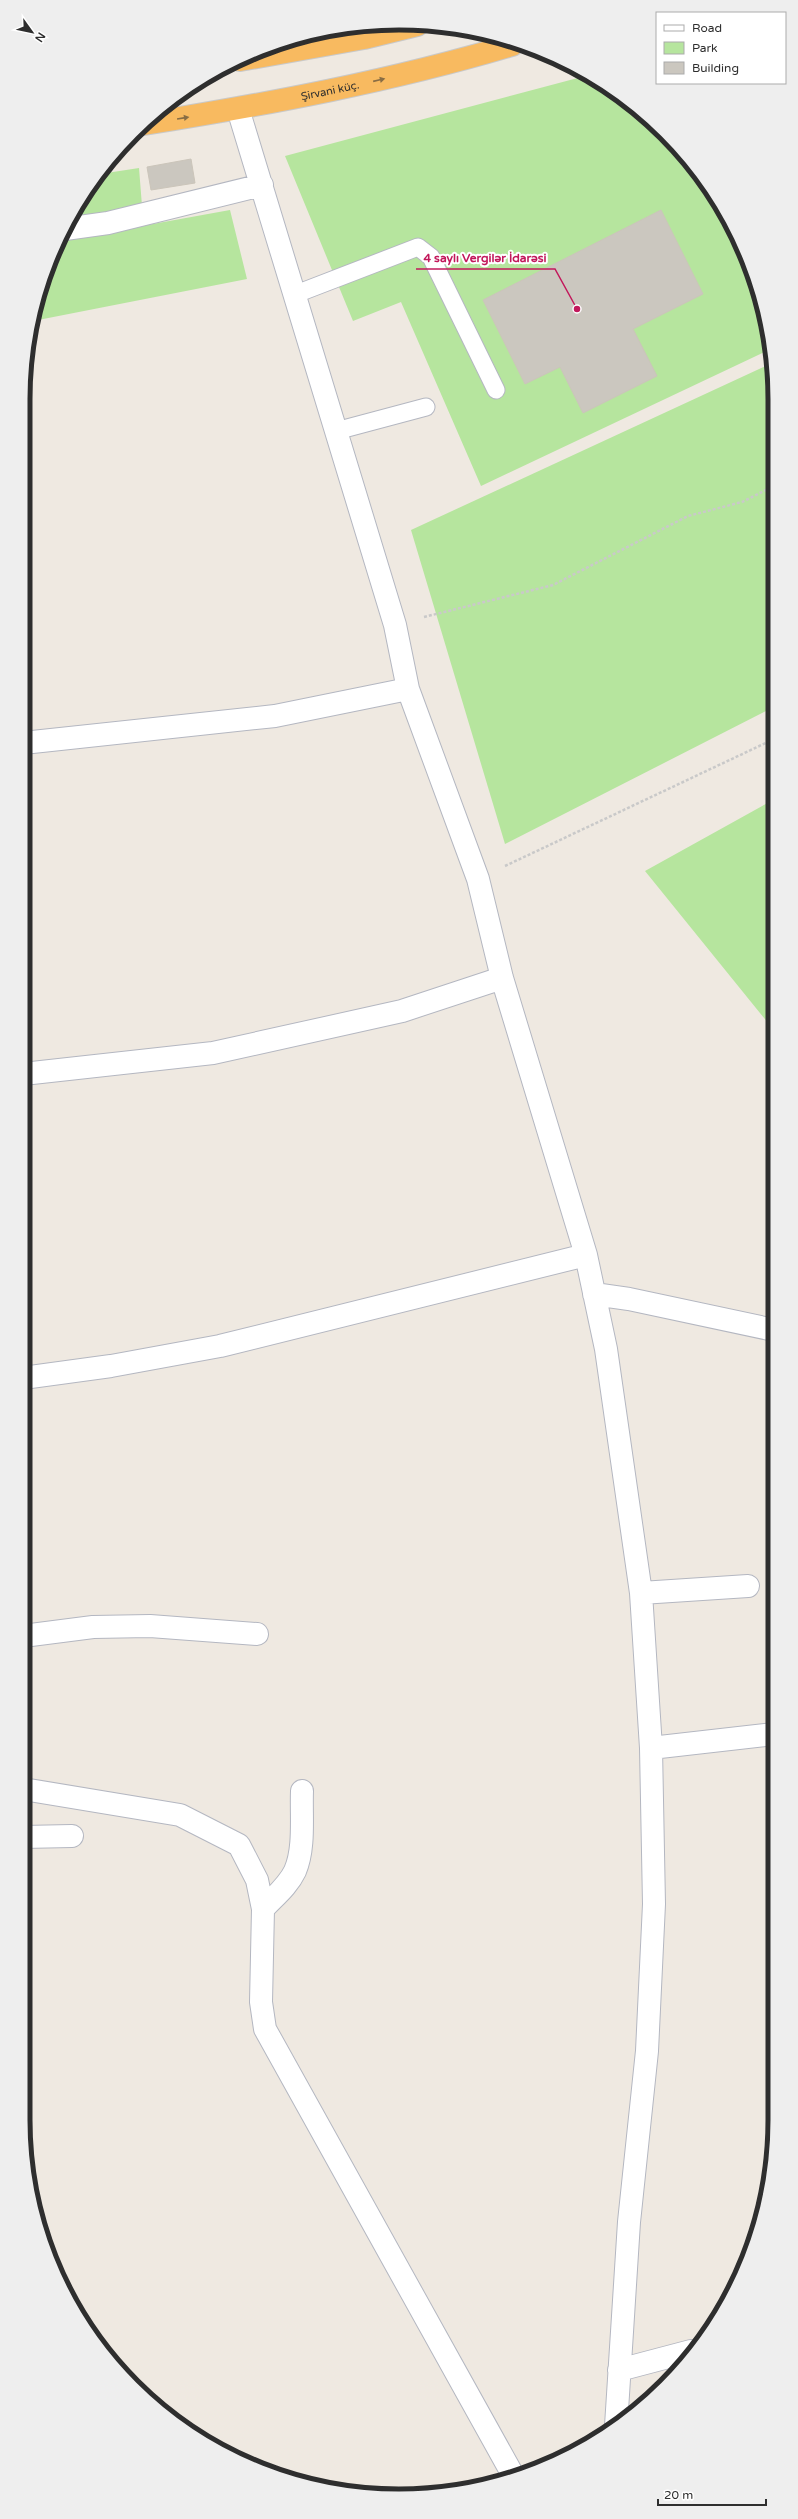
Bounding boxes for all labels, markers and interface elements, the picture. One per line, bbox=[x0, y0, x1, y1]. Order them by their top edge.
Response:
north arrow bbox=[12, 12, 52, 52]
legend bbox=[656, 12, 786, 84]
text: Road bbox=[692, 21, 722, 35]
text: N bbox=[32, 30, 48, 44]
text: Park bbox=[692, 41, 718, 55]
text: Building bbox=[692, 61, 739, 75]
one-way arrow bbox=[373, 77, 386, 83]
street label: Şirvani küç. bbox=[300, 78, 361, 103]
one-way arrow bbox=[177, 115, 189, 121]
callout: 4 saylı Vergilər İdarəsi bbox=[416, 245, 555, 269]
text: 4 saylı Vergilər İdarəsi bbox=[423, 251, 547, 266]
scale bar bbox=[658, 2481, 766, 2507]
text: 20 m bbox=[664, 2488, 693, 2502]

